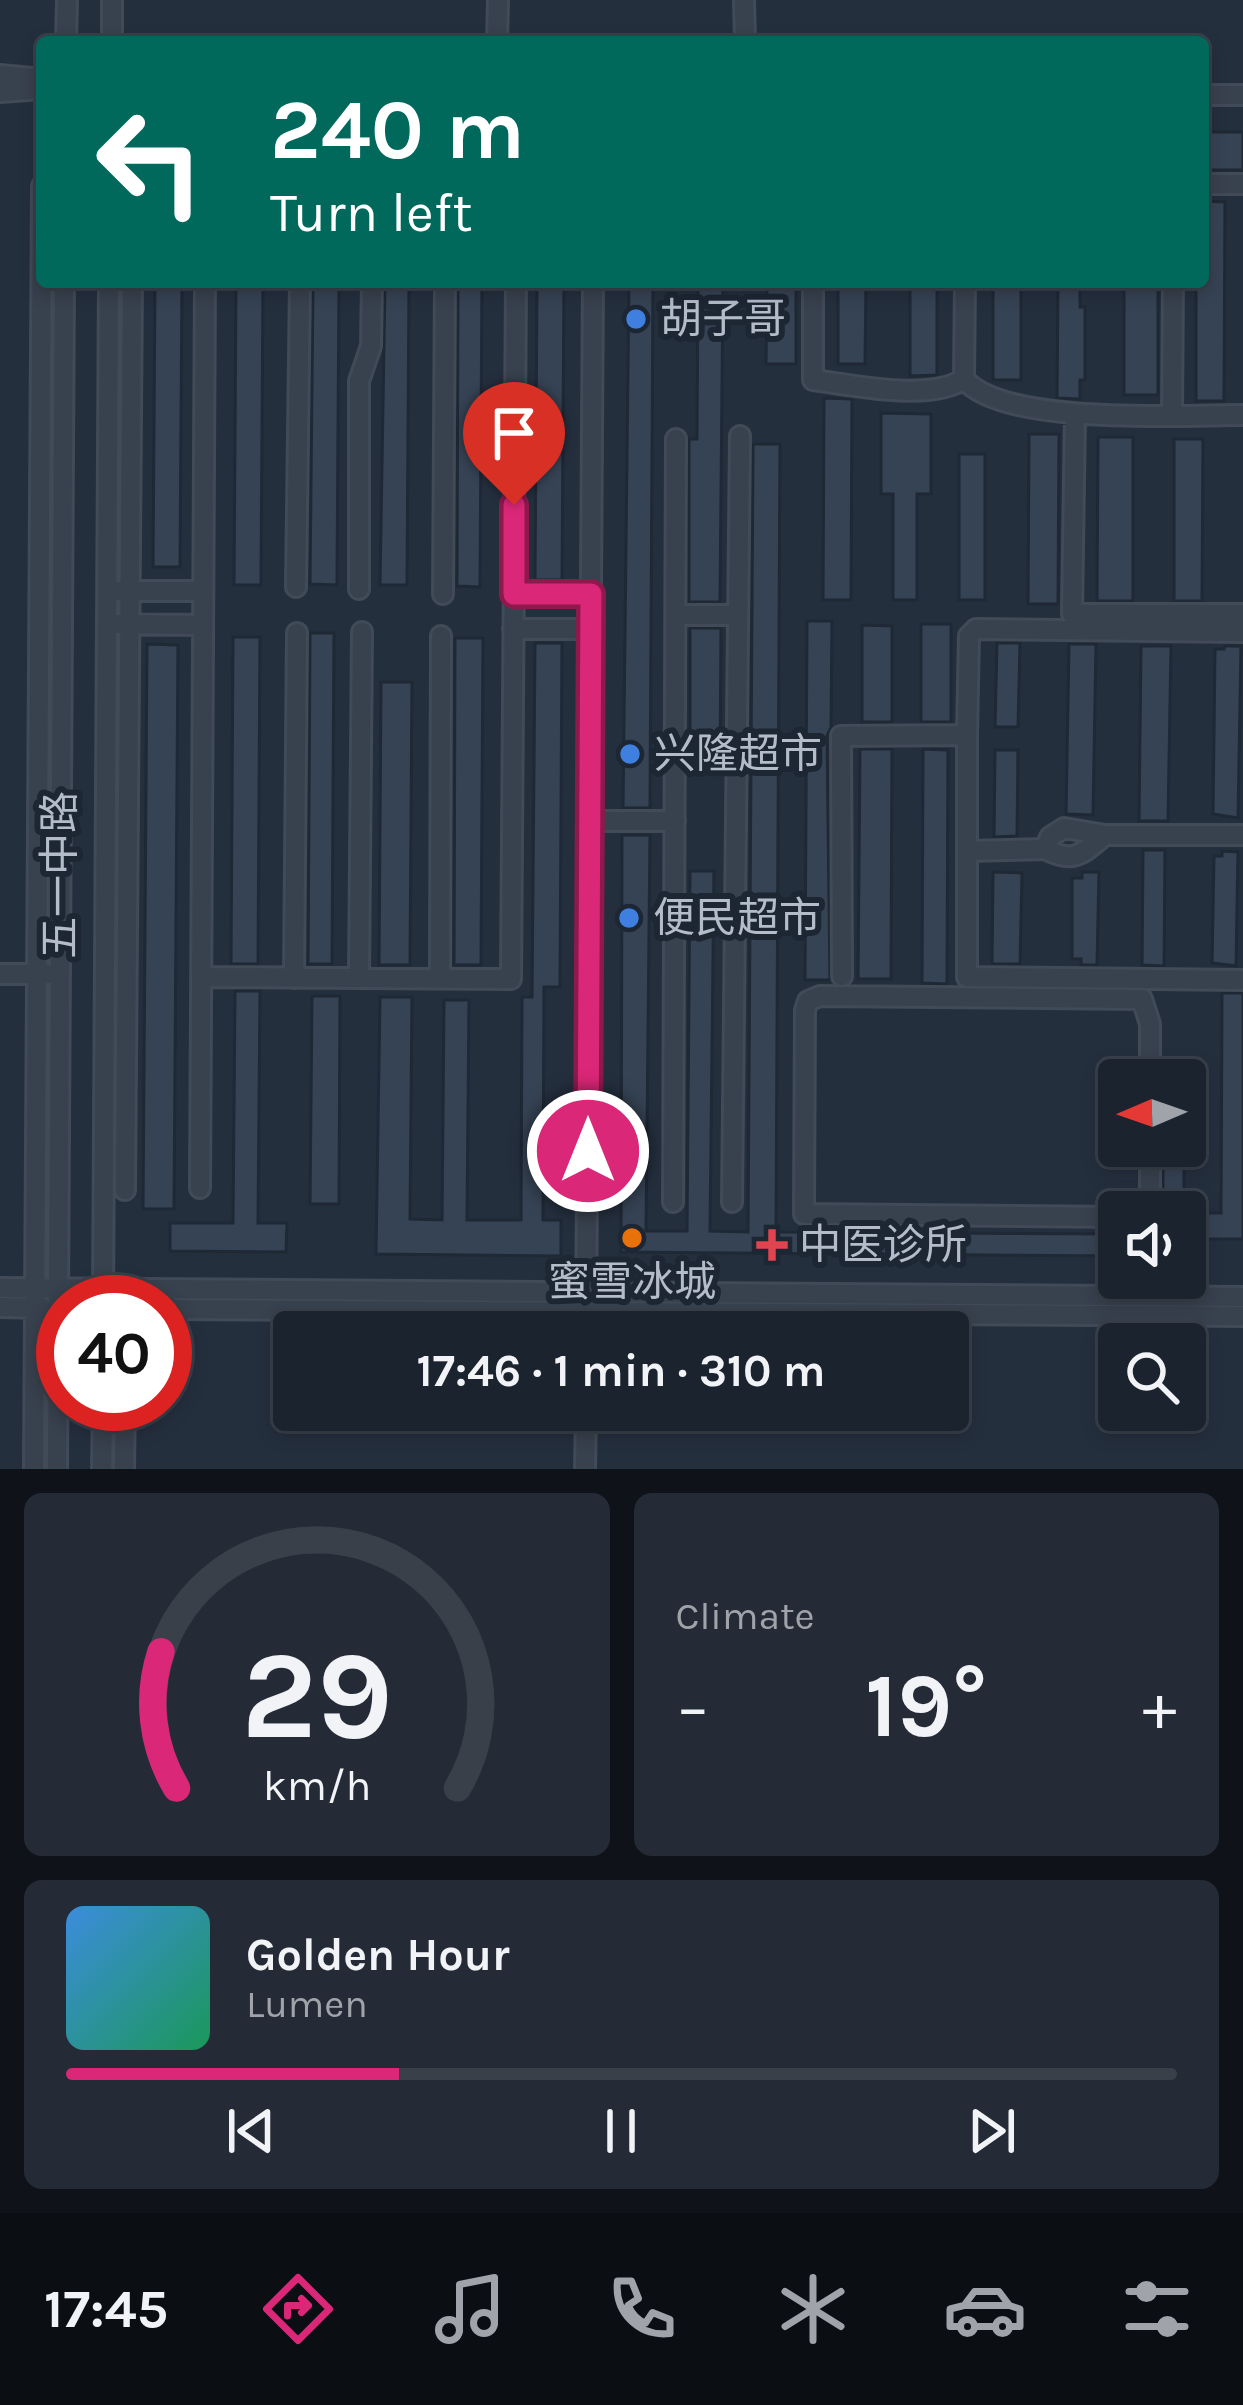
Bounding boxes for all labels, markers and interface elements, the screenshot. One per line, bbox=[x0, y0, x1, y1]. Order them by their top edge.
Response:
text: 240 m bbox=[270, 81, 525, 179]
icon: left bbox=[72, 84, 228, 240]
text: Turn left bbox=[270, 181, 473, 245]
place label: 胡子哥 bbox=[660, 294, 786, 344]
marker: 胡子哥 bbox=[623, 306, 649, 332]
pin bbox=[463, 382, 565, 505]
icon: arrive bbox=[481, 400, 547, 466]
place label: 兴隆超市 bbox=[654, 729, 822, 779]
marker: 兴隆超市 bbox=[617, 741, 643, 767]
street label: 五一中路 bbox=[35, 791, 85, 959]
place label: 便民超市 bbox=[653, 893, 821, 943]
marker: 便民超市 bbox=[616, 905, 642, 931]
north arrow bbox=[1098, 1059, 1206, 1167]
map controls bbox=[1098, 1059, 1206, 1431]
position arrow bbox=[525, 1088, 651, 1214]
button: sound bbox=[1098, 1191, 1206, 1299]
place label: 中医诊所 bbox=[799, 1220, 967, 1270]
marker: 蜜雪冰城 bbox=[619, 1225, 645, 1251]
marker: 中医诊所 bbox=[756, 1229, 788, 1261]
place label: 蜜雪冰城 bbox=[548, 1257, 716, 1307]
speed limit sign: 40 bbox=[36, 1275, 192, 1431]
button: search bbox=[1098, 1323, 1206, 1431]
text: 17:46 · 1 min · 310 m bbox=[416, 1345, 826, 1397]
text: Climate bbox=[676, 1593, 815, 1639]
text: 29 bbox=[241, 1623, 393, 1768]
text: 19° bbox=[865, 1653, 987, 1759]
text: − bbox=[676, 1668, 710, 1746]
text: + bbox=[1142, 1668, 1177, 1746]
text: km/h bbox=[262, 1760, 371, 1810]
text: Golden Hour bbox=[246, 1929, 510, 1981]
text: Lumen bbox=[246, 1981, 368, 2027]
icon: previous bbox=[218, 2098, 284, 2164]
icon: pause bbox=[588, 2098, 654, 2164]
icon: next bbox=[959, 2098, 1025, 2164]
icon: directions bbox=[256, 2267, 340, 2351]
icon: music bbox=[428, 2267, 512, 2351]
icon: phone bbox=[600, 2267, 684, 2351]
icon: climate bbox=[771, 2267, 855, 2351]
icon: car bbox=[943, 2267, 1027, 2351]
icon: filters bbox=[1115, 2267, 1199, 2351]
text: 17:45 bbox=[44, 2277, 168, 2341]

